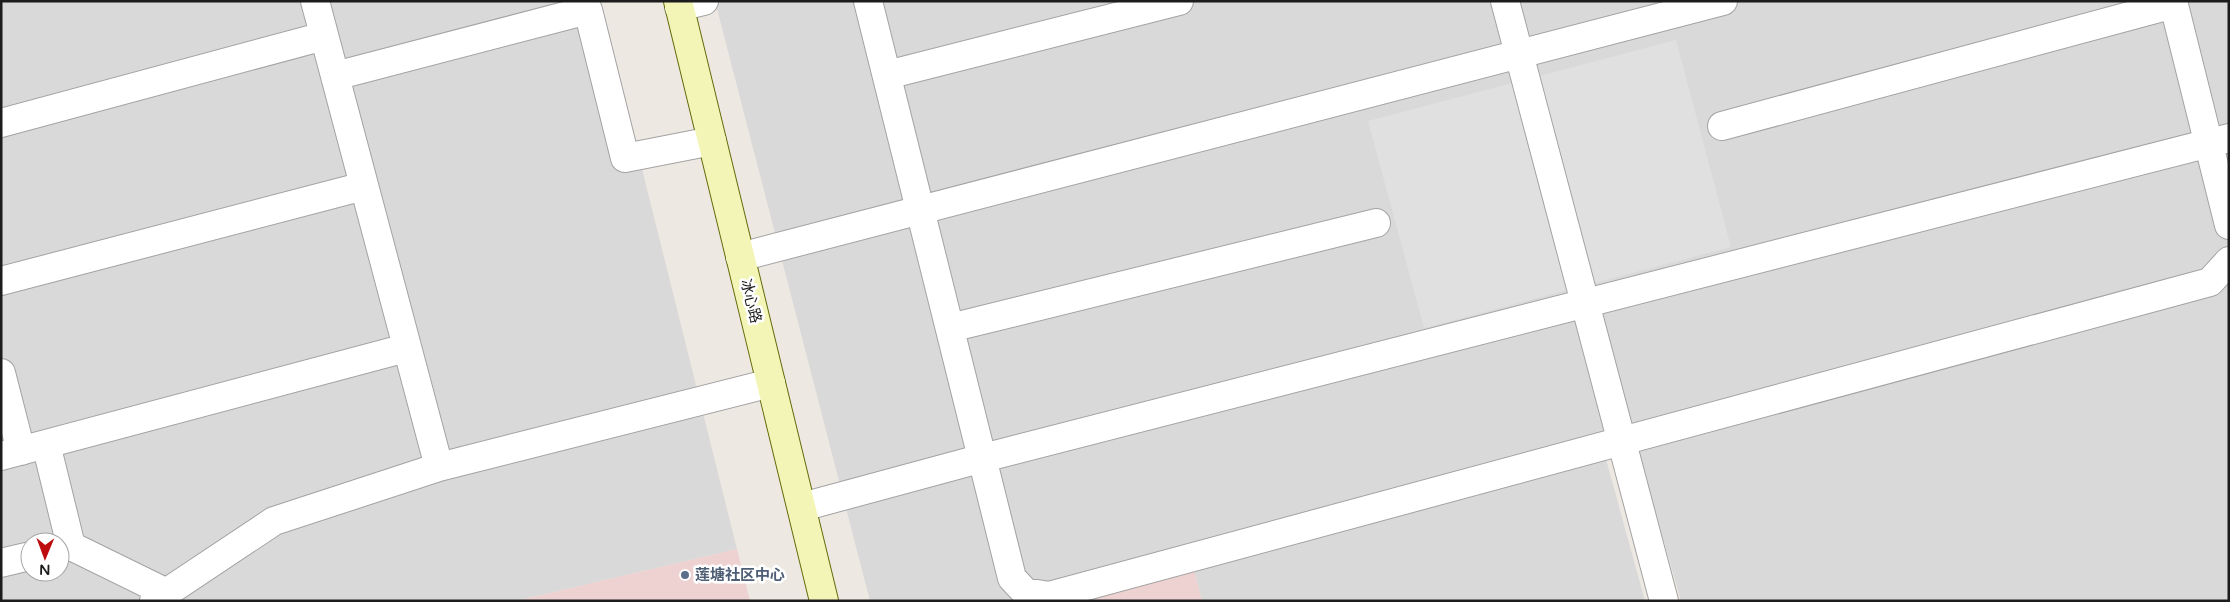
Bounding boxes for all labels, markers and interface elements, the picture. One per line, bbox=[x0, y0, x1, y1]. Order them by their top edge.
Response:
street label: 冰心路 bbox=[737, 277, 765, 325]
north arrow bbox=[20, 532, 70, 582]
text: N bbox=[39, 561, 51, 578]
place label: 莲塘社区中心 bbox=[695, 566, 785, 584]
marker: 莲塘社区中心 bbox=[679, 569, 691, 581]

